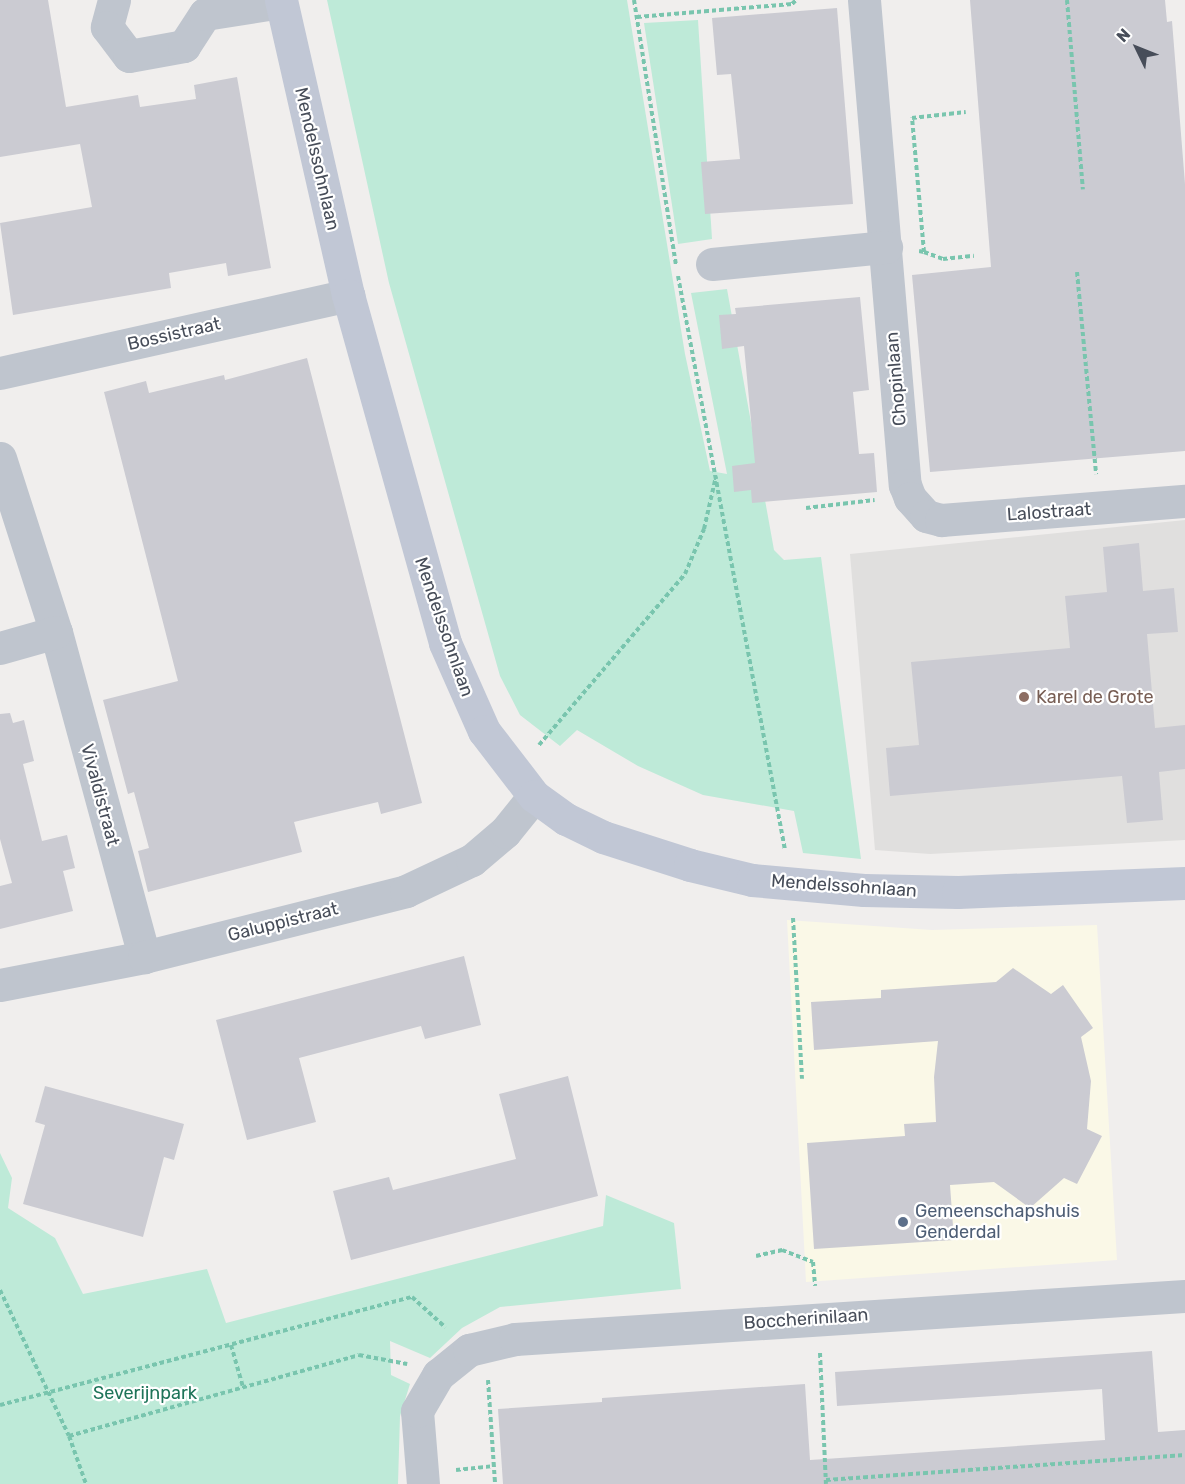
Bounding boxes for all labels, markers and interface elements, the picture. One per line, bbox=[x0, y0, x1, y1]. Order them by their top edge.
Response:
north arrow bbox=[1107, 18, 1167, 78]
text: N bbox=[1113, 25, 1134, 46]
street label: Mendelssohnlaan bbox=[290, 85, 344, 233]
street label: Bossistraat bbox=[125, 313, 223, 355]
street label: Chopinlaan bbox=[881, 331, 911, 427]
street label: Lalostraat bbox=[1006, 498, 1092, 526]
street label: Mendelssohnlaan bbox=[410, 554, 478, 700]
place label: Karel de Grote bbox=[1036, 686, 1154, 708]
marker: Karel de Grote bbox=[1017, 690, 1031, 704]
street label: Vivaldistraat bbox=[76, 742, 124, 848]
street label: Mendelssohnlaan bbox=[770, 870, 918, 902]
street label: Galuppistraat bbox=[226, 898, 340, 946]
place label: Gemeenschapshuis Genderdal bbox=[915, 1201, 1080, 1244]
marker: Gemeenschapshuis Genderdal bbox=[896, 1215, 910, 1229]
street label: Boccherinilaan bbox=[743, 1304, 869, 1334]
park label: Severijnpark bbox=[93, 1382, 197, 1404]

